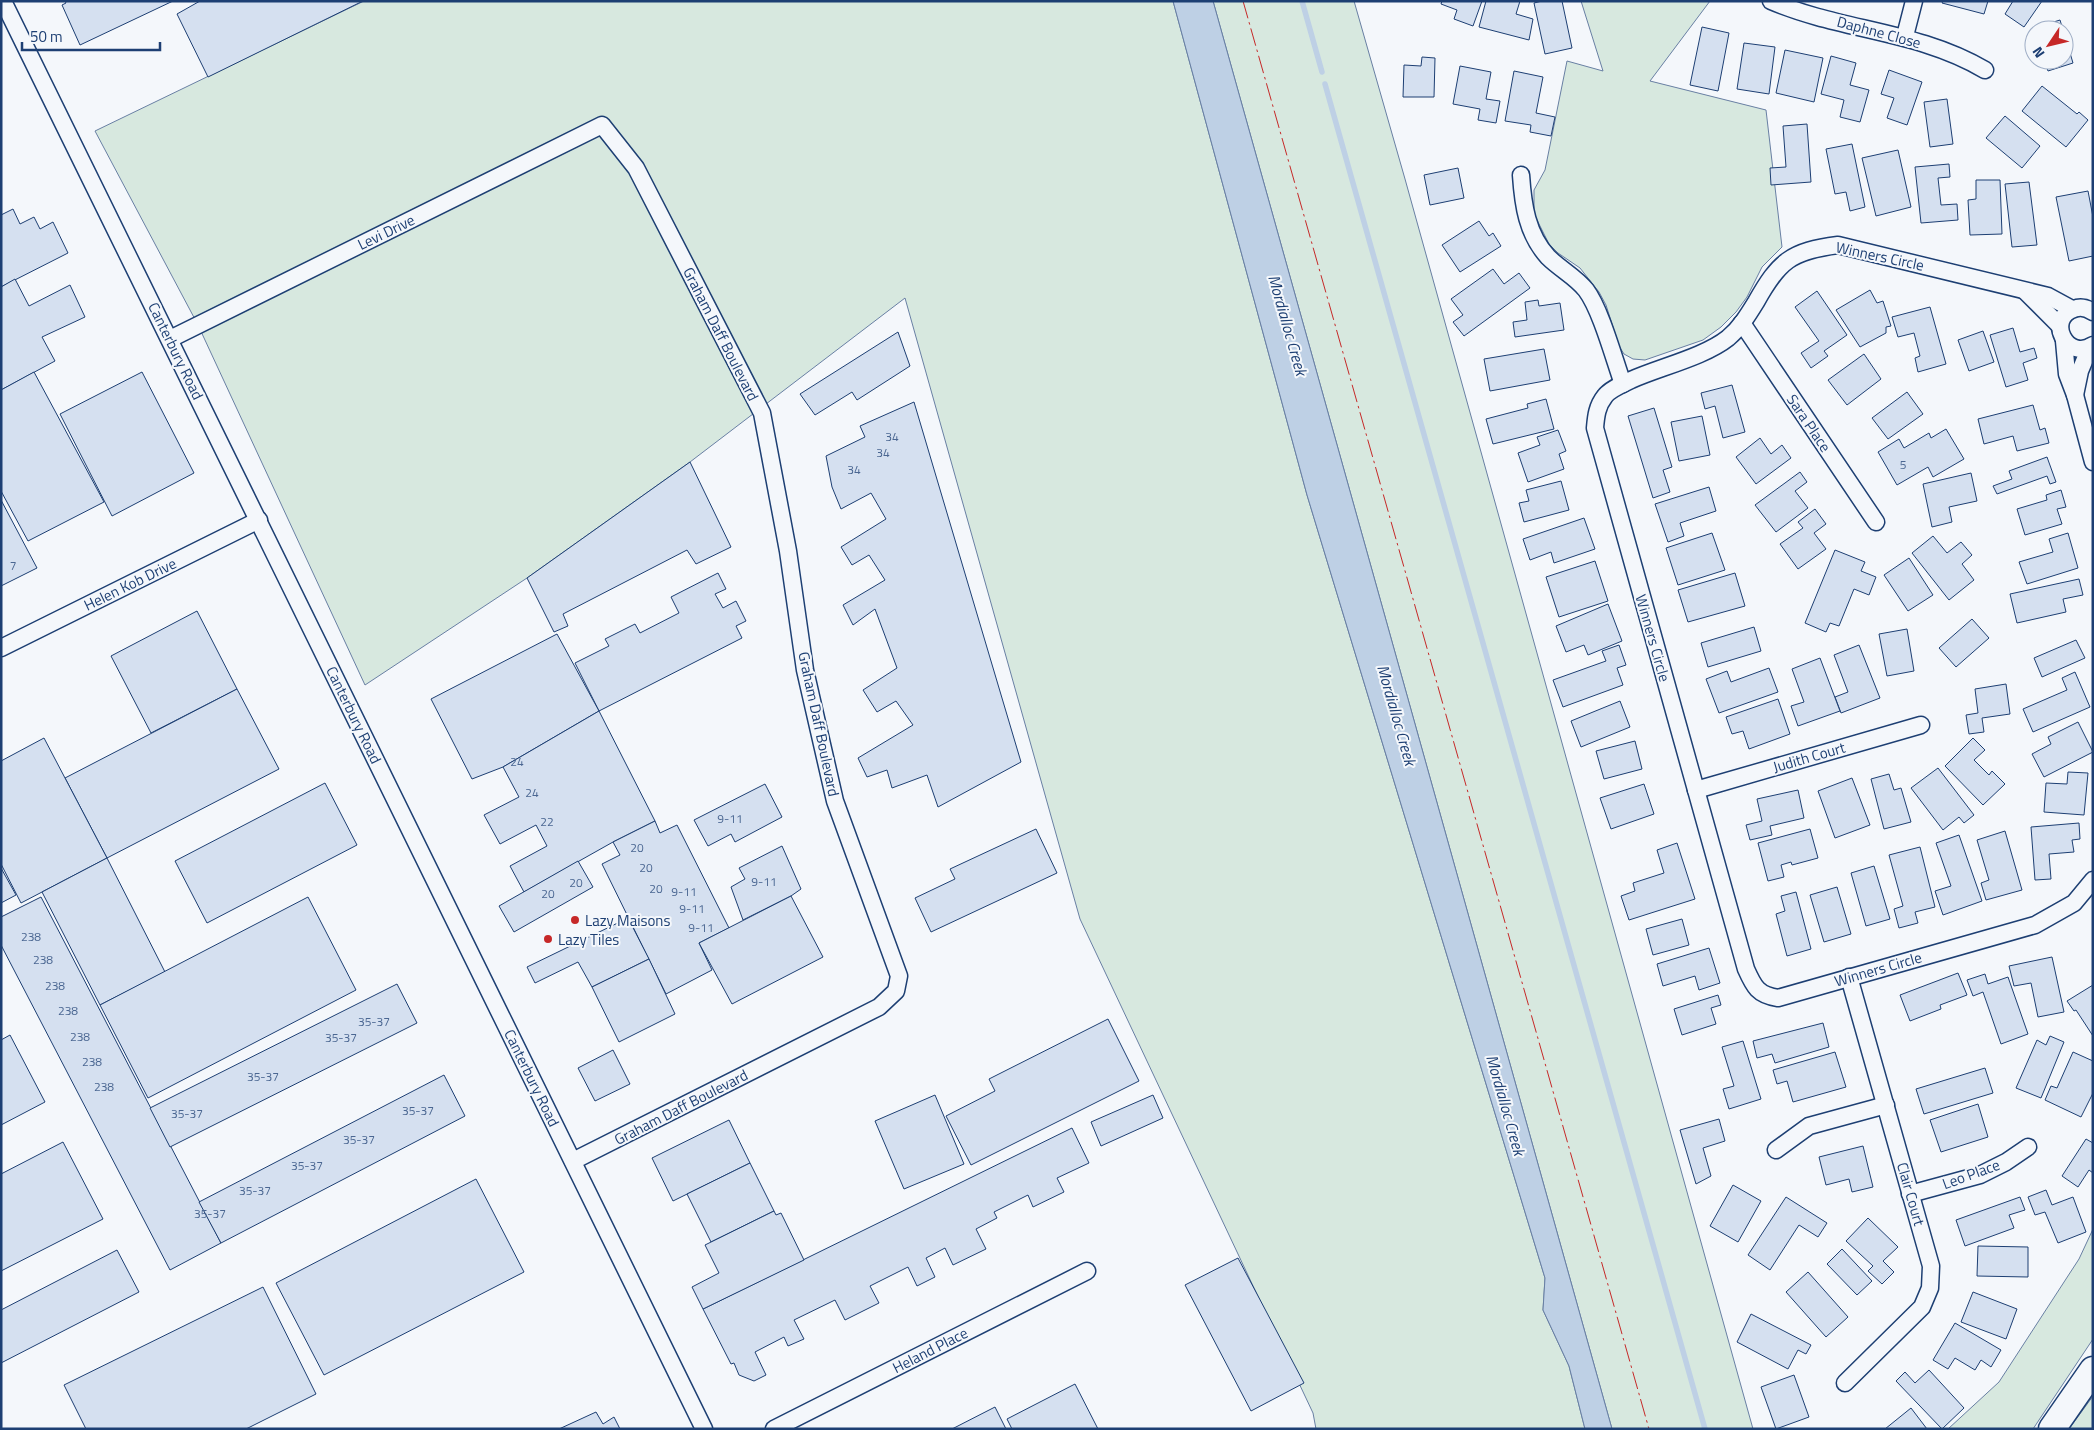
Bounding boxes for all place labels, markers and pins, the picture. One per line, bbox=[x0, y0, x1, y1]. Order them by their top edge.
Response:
place label: Lazy Maisons bbox=[585, 909, 670, 932]
marker: Lazy Maisons bbox=[569, 914, 581, 926]
place label: Lazy Tiles bbox=[558, 928, 619, 951]
marker: Lazy Tiles bbox=[542, 933, 554, 945]

